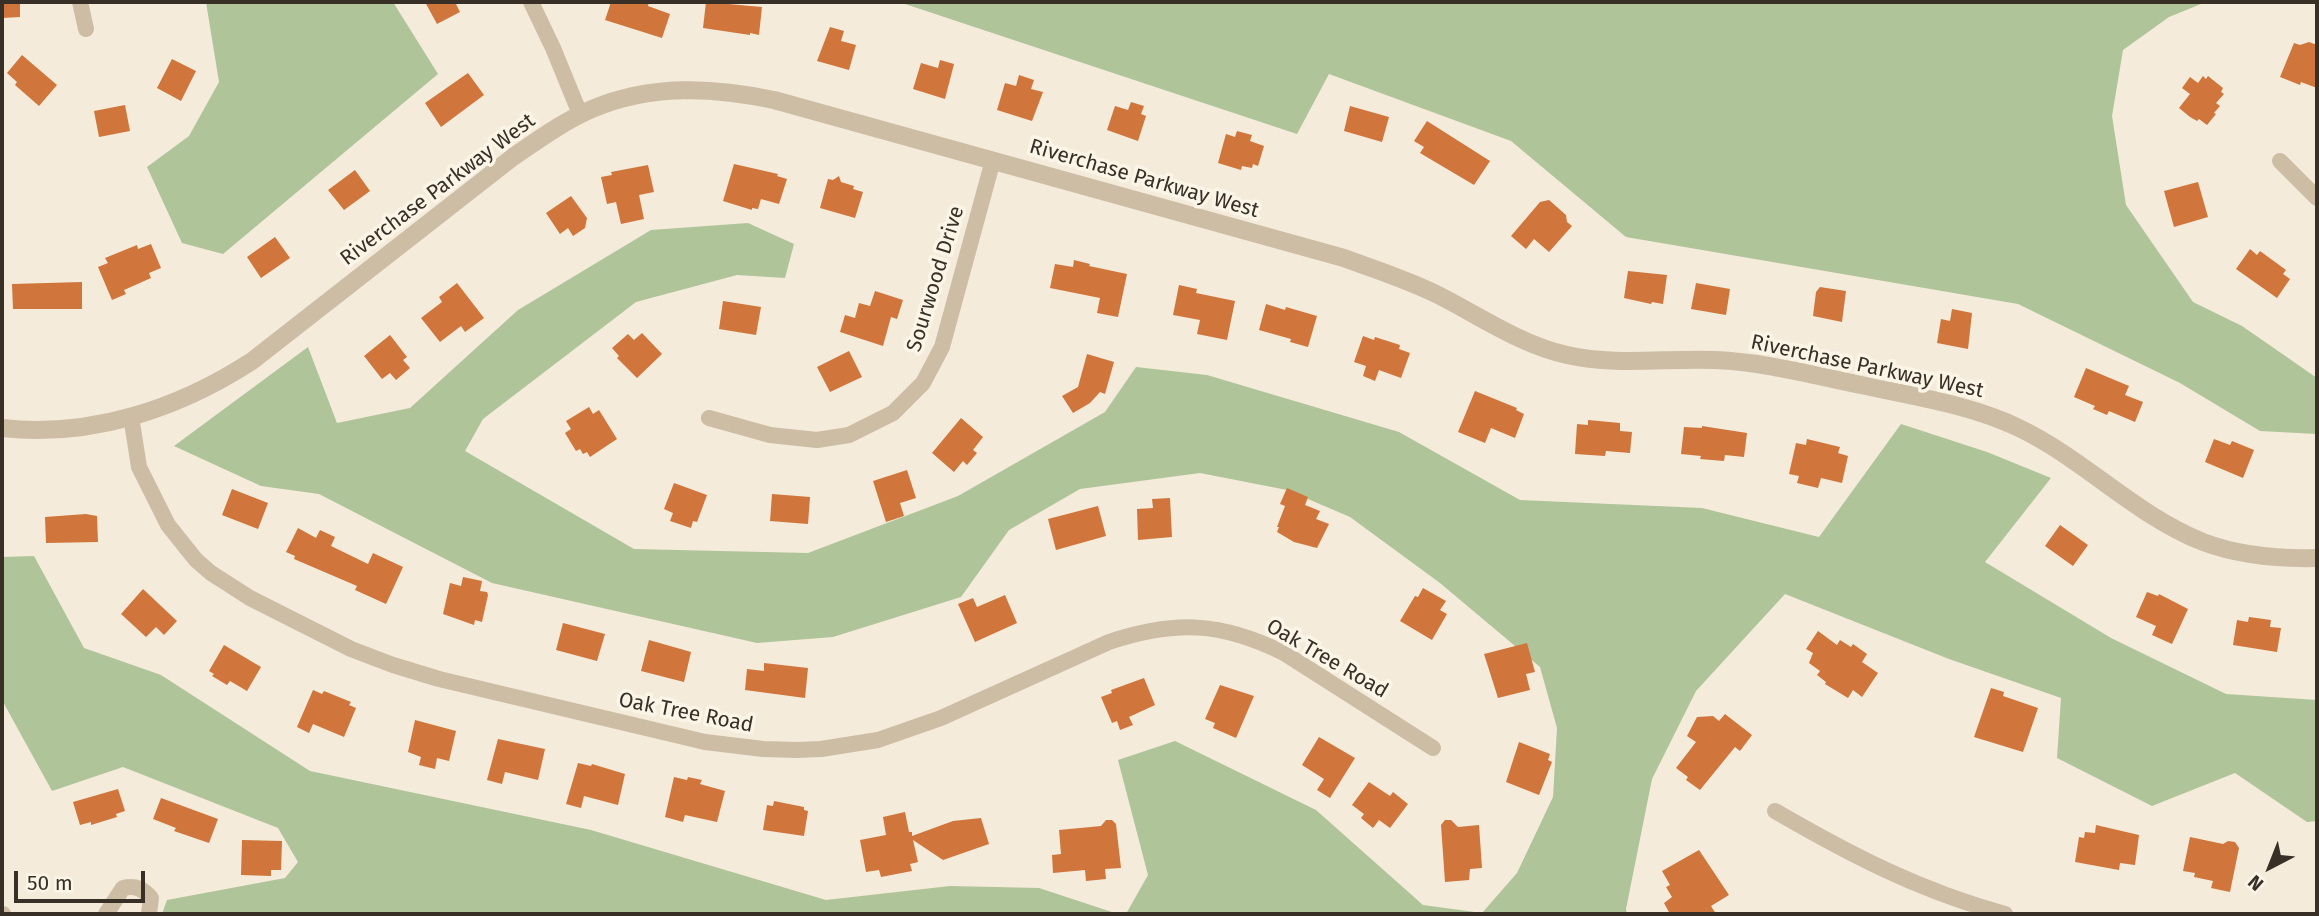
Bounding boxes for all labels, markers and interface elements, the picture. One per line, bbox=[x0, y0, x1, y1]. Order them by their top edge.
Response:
street label: Riverchase Parkway West bbox=[336, 109, 540, 271]
street label: Riverchase Parkway West bbox=[1026, 134, 1262, 224]
street label: Sourwood Drive bbox=[902, 203, 970, 355]
street label: Riverchase Parkway West bbox=[1748, 330, 1986, 404]
street label: Oak Tree Road bbox=[1262, 614, 1392, 704]
street label: Oak Tree Road bbox=[617, 688, 755, 738]
north arrow bbox=[2235, 832, 2305, 902]
scale bar bbox=[18, 856, 149, 900]
text: 50 m bbox=[27, 870, 73, 896]
text: N bbox=[2243, 870, 2268, 896]

